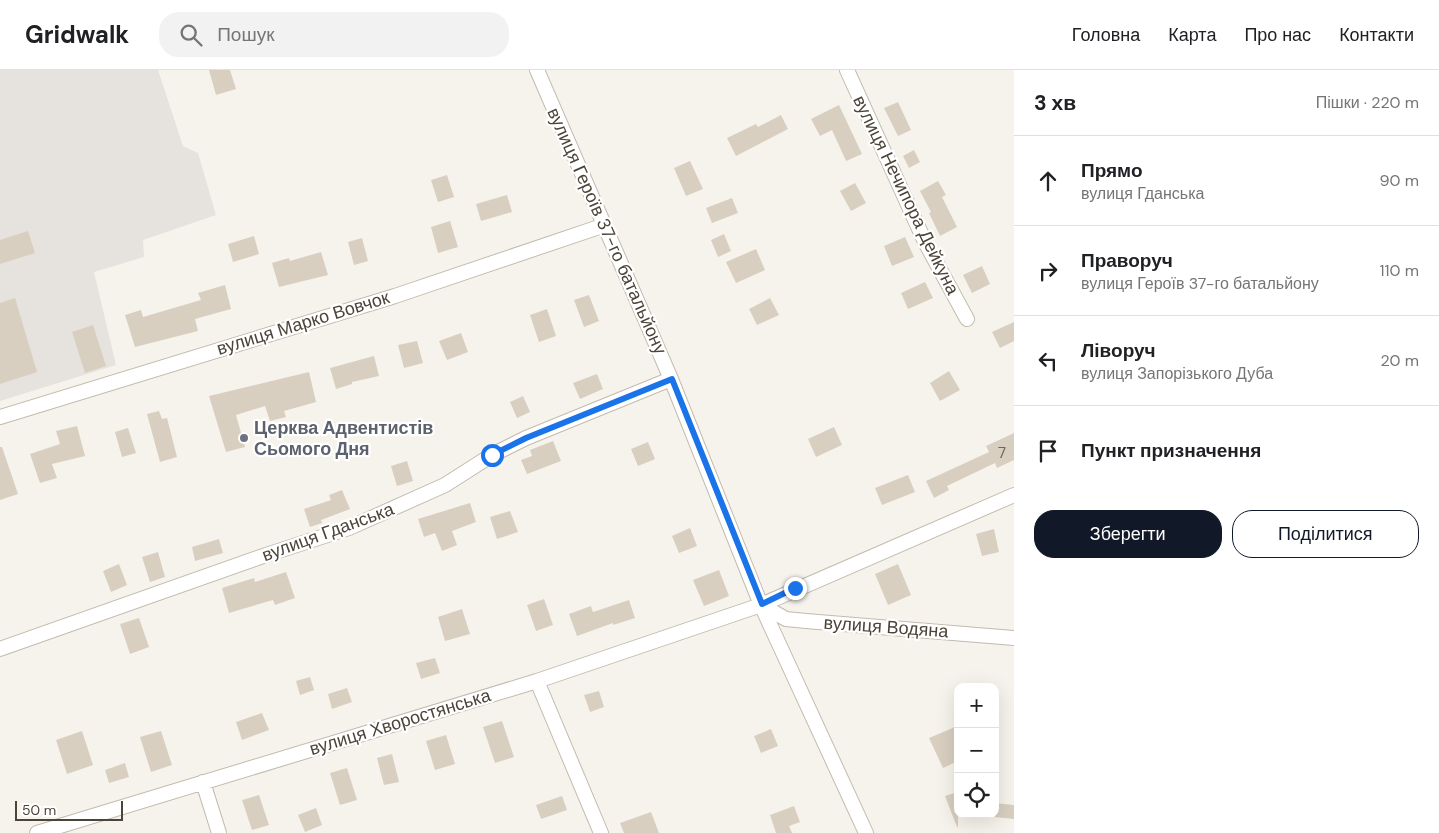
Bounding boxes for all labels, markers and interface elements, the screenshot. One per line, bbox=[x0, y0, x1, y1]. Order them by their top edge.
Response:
search box bbox=[159, 12, 509, 57]
text: Gridwalk bbox=[25, 19, 129, 50]
icon: search bbox=[177, 21, 205, 49]
text: Пошук bbox=[217, 22, 274, 47]
text: Головна bbox=[1072, 23, 1140, 47]
text: Карта bbox=[1168, 23, 1216, 47]
text: Про нас bbox=[1244, 23, 1311, 47]
text: Контакти bbox=[1339, 23, 1414, 47]
text: 3 хв bbox=[1034, 89, 1076, 117]
street label: вулиця Нечипора Дейкуна bbox=[847, 91, 965, 300]
text: Пішки · 220 m bbox=[1316, 92, 1419, 113]
street label: вулиця Героїв 37-го батальйону bbox=[542, 104, 672, 358]
text: Прямо bbox=[1081, 158, 1143, 183]
icon: ahead bbox=[1034, 167, 1062, 195]
text: 90 m bbox=[1379, 170, 1419, 191]
text: вулиця Гданська bbox=[1081, 183, 1204, 204]
text: Праворуч bbox=[1081, 248, 1173, 273]
icon: right bbox=[1034, 257, 1062, 285]
text: 110 m bbox=[1380, 260, 1419, 281]
text: вулиця Героїв 37-го батальйону bbox=[1081, 273, 1319, 294]
street label: вулиця Марко Вовчок bbox=[214, 285, 392, 361]
text: Ліворуч bbox=[1081, 338, 1156, 363]
icon: left bbox=[1034, 347, 1062, 375]
text: 20 m bbox=[1380, 350, 1419, 371]
text: вулиця Запорізького Дуба bbox=[1081, 363, 1273, 384]
place label: Церква Адвентистів Сьомого Дня bbox=[254, 416, 433, 461]
marker: Церква Адвентистів Сьомого Дня bbox=[238, 432, 250, 444]
icon: arrive bbox=[1034, 437, 1062, 465]
text: Пункт призначення bbox=[1081, 438, 1261, 463]
house number: 7 bbox=[998, 443, 1006, 463]
route start bbox=[481, 444, 504, 467]
street label: вулиця Гданська bbox=[259, 497, 398, 567]
button: Зберегти bbox=[1034, 510, 1222, 558]
button: Поділитися bbox=[1232, 510, 1419, 558]
route end bbox=[784, 577, 807, 600]
street label: вулиця Водяна bbox=[823, 611, 950, 643]
street label: вулиця Хворостянська bbox=[307, 683, 494, 761]
map controls bbox=[954, 683, 999, 818]
button: + bbox=[954, 683, 999, 728]
button: − bbox=[954, 728, 999, 773]
button: locate bbox=[954, 773, 999, 818]
scale bar bbox=[15, 798, 122, 821]
text: 50 m bbox=[22, 801, 56, 819]

